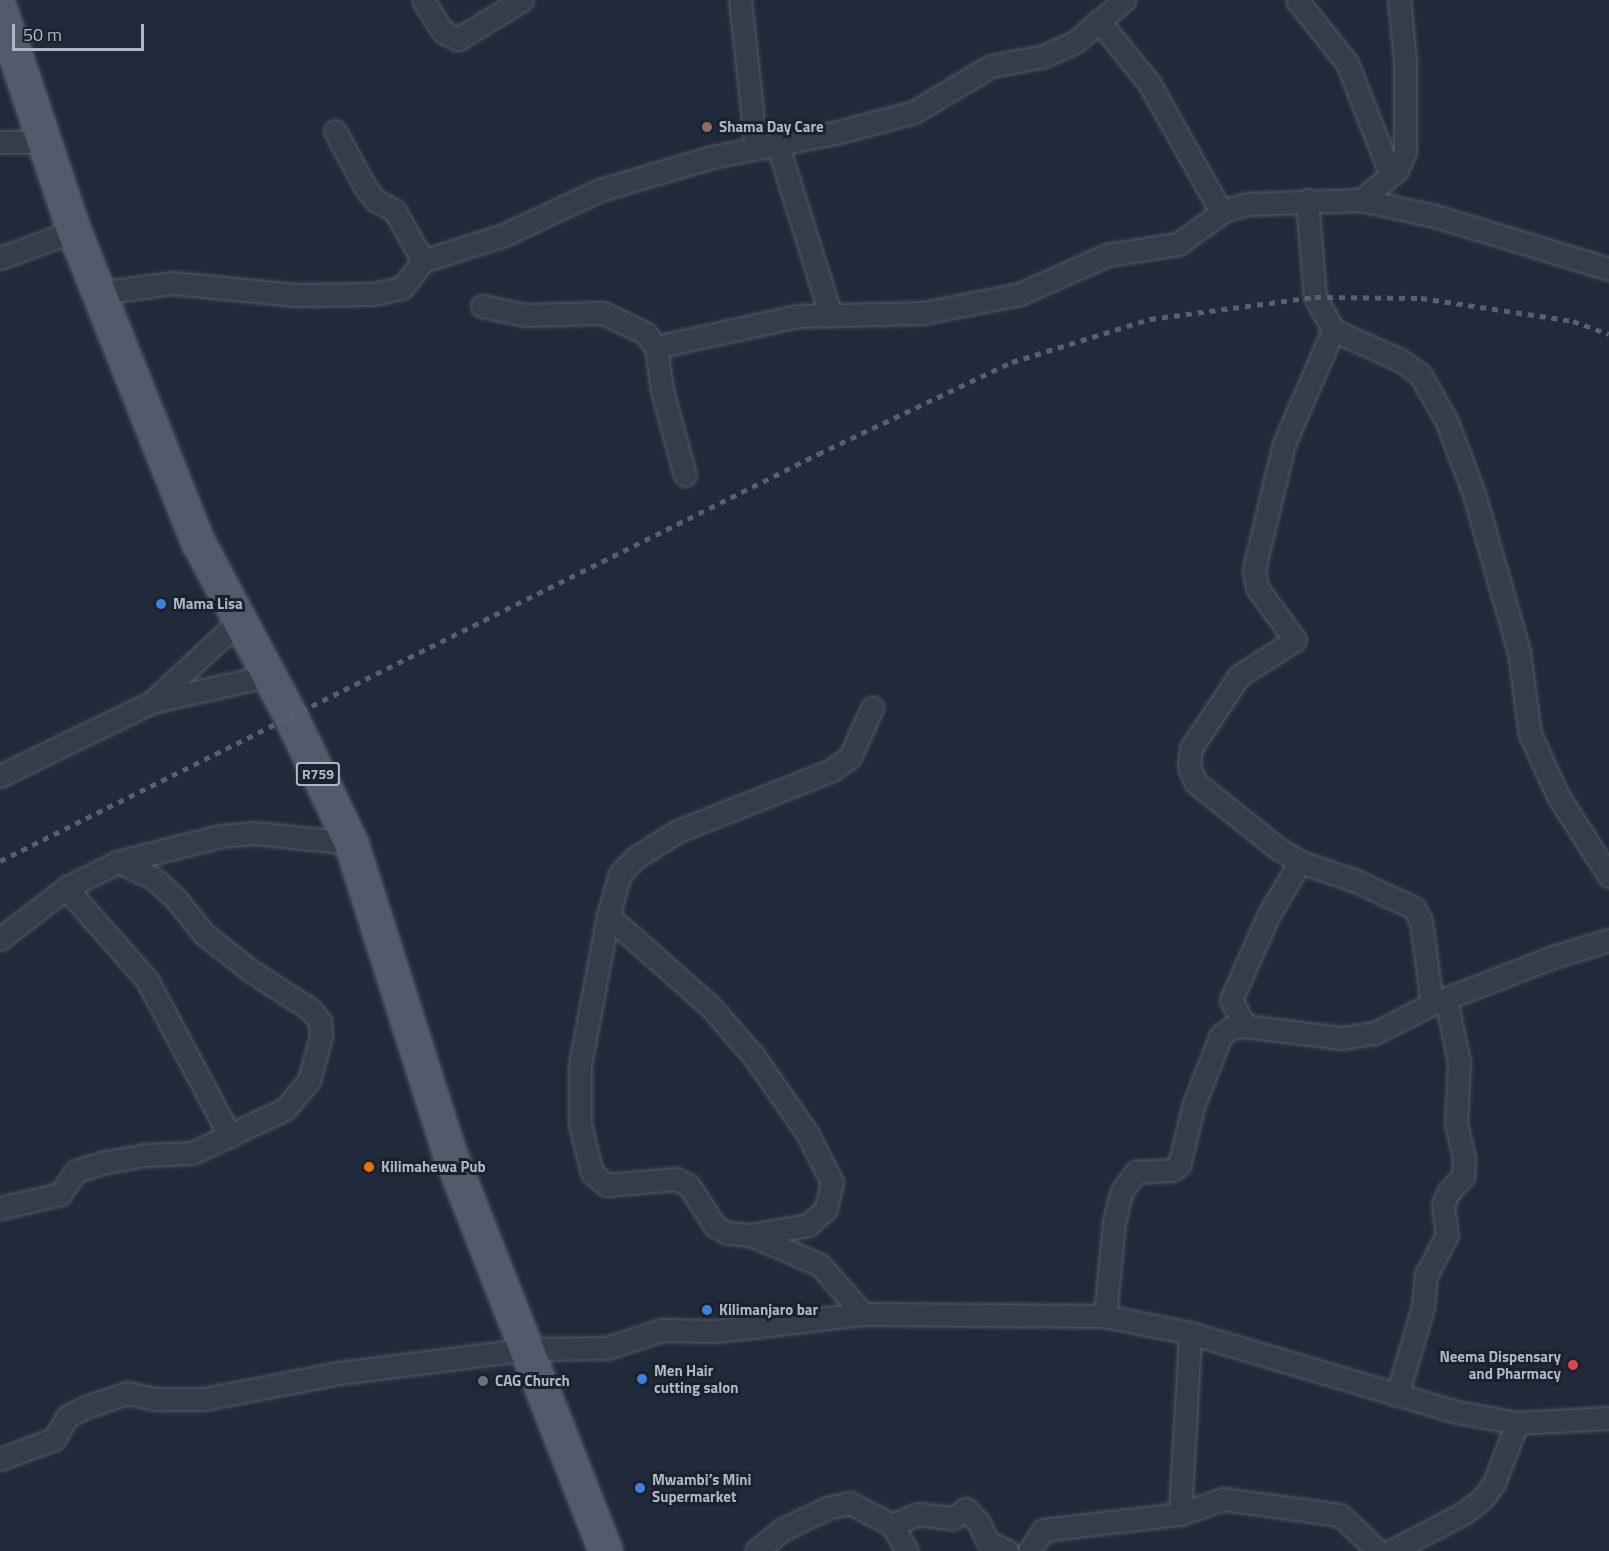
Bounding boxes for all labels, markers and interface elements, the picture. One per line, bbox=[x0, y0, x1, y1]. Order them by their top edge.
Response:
scale bar bbox=[15, 12, 147, 50]
text: 50 m bbox=[23, 21, 62, 48]
place label: Shama Day Care bbox=[719, 118, 824, 136]
marker: Shama Day Care bbox=[700, 120, 714, 134]
place label: Mama Lisa bbox=[173, 595, 243, 613]
marker: Mama Lisa bbox=[154, 597, 168, 611]
road number: R759 bbox=[296, 763, 340, 785]
place label: Kilimahewa Pub bbox=[381, 1158, 486, 1176]
marker: Kilimahewa Pub bbox=[362, 1160, 376, 1174]
place label: Kilimanjaro bar bbox=[719, 1301, 818, 1319]
marker: Kilimanjaro bar bbox=[700, 1303, 714, 1317]
place label: Neema Dispensary and Pharmacy bbox=[1439, 1347, 1561, 1382]
marker: Neema Dispensary and Pharmacy bbox=[1566, 1358, 1580, 1372]
place label: Men Hair cutting salon bbox=[654, 1361, 738, 1396]
place label: CAG Church bbox=[495, 1372, 570, 1390]
marker: Men Hair cutting salon bbox=[635, 1372, 649, 1386]
marker: CAG Church bbox=[476, 1374, 490, 1388]
place label: Mwambi’s Mini Supermarket bbox=[652, 1470, 751, 1505]
marker: Mwambi’s Mini Supermarket bbox=[633, 1481, 647, 1495]

